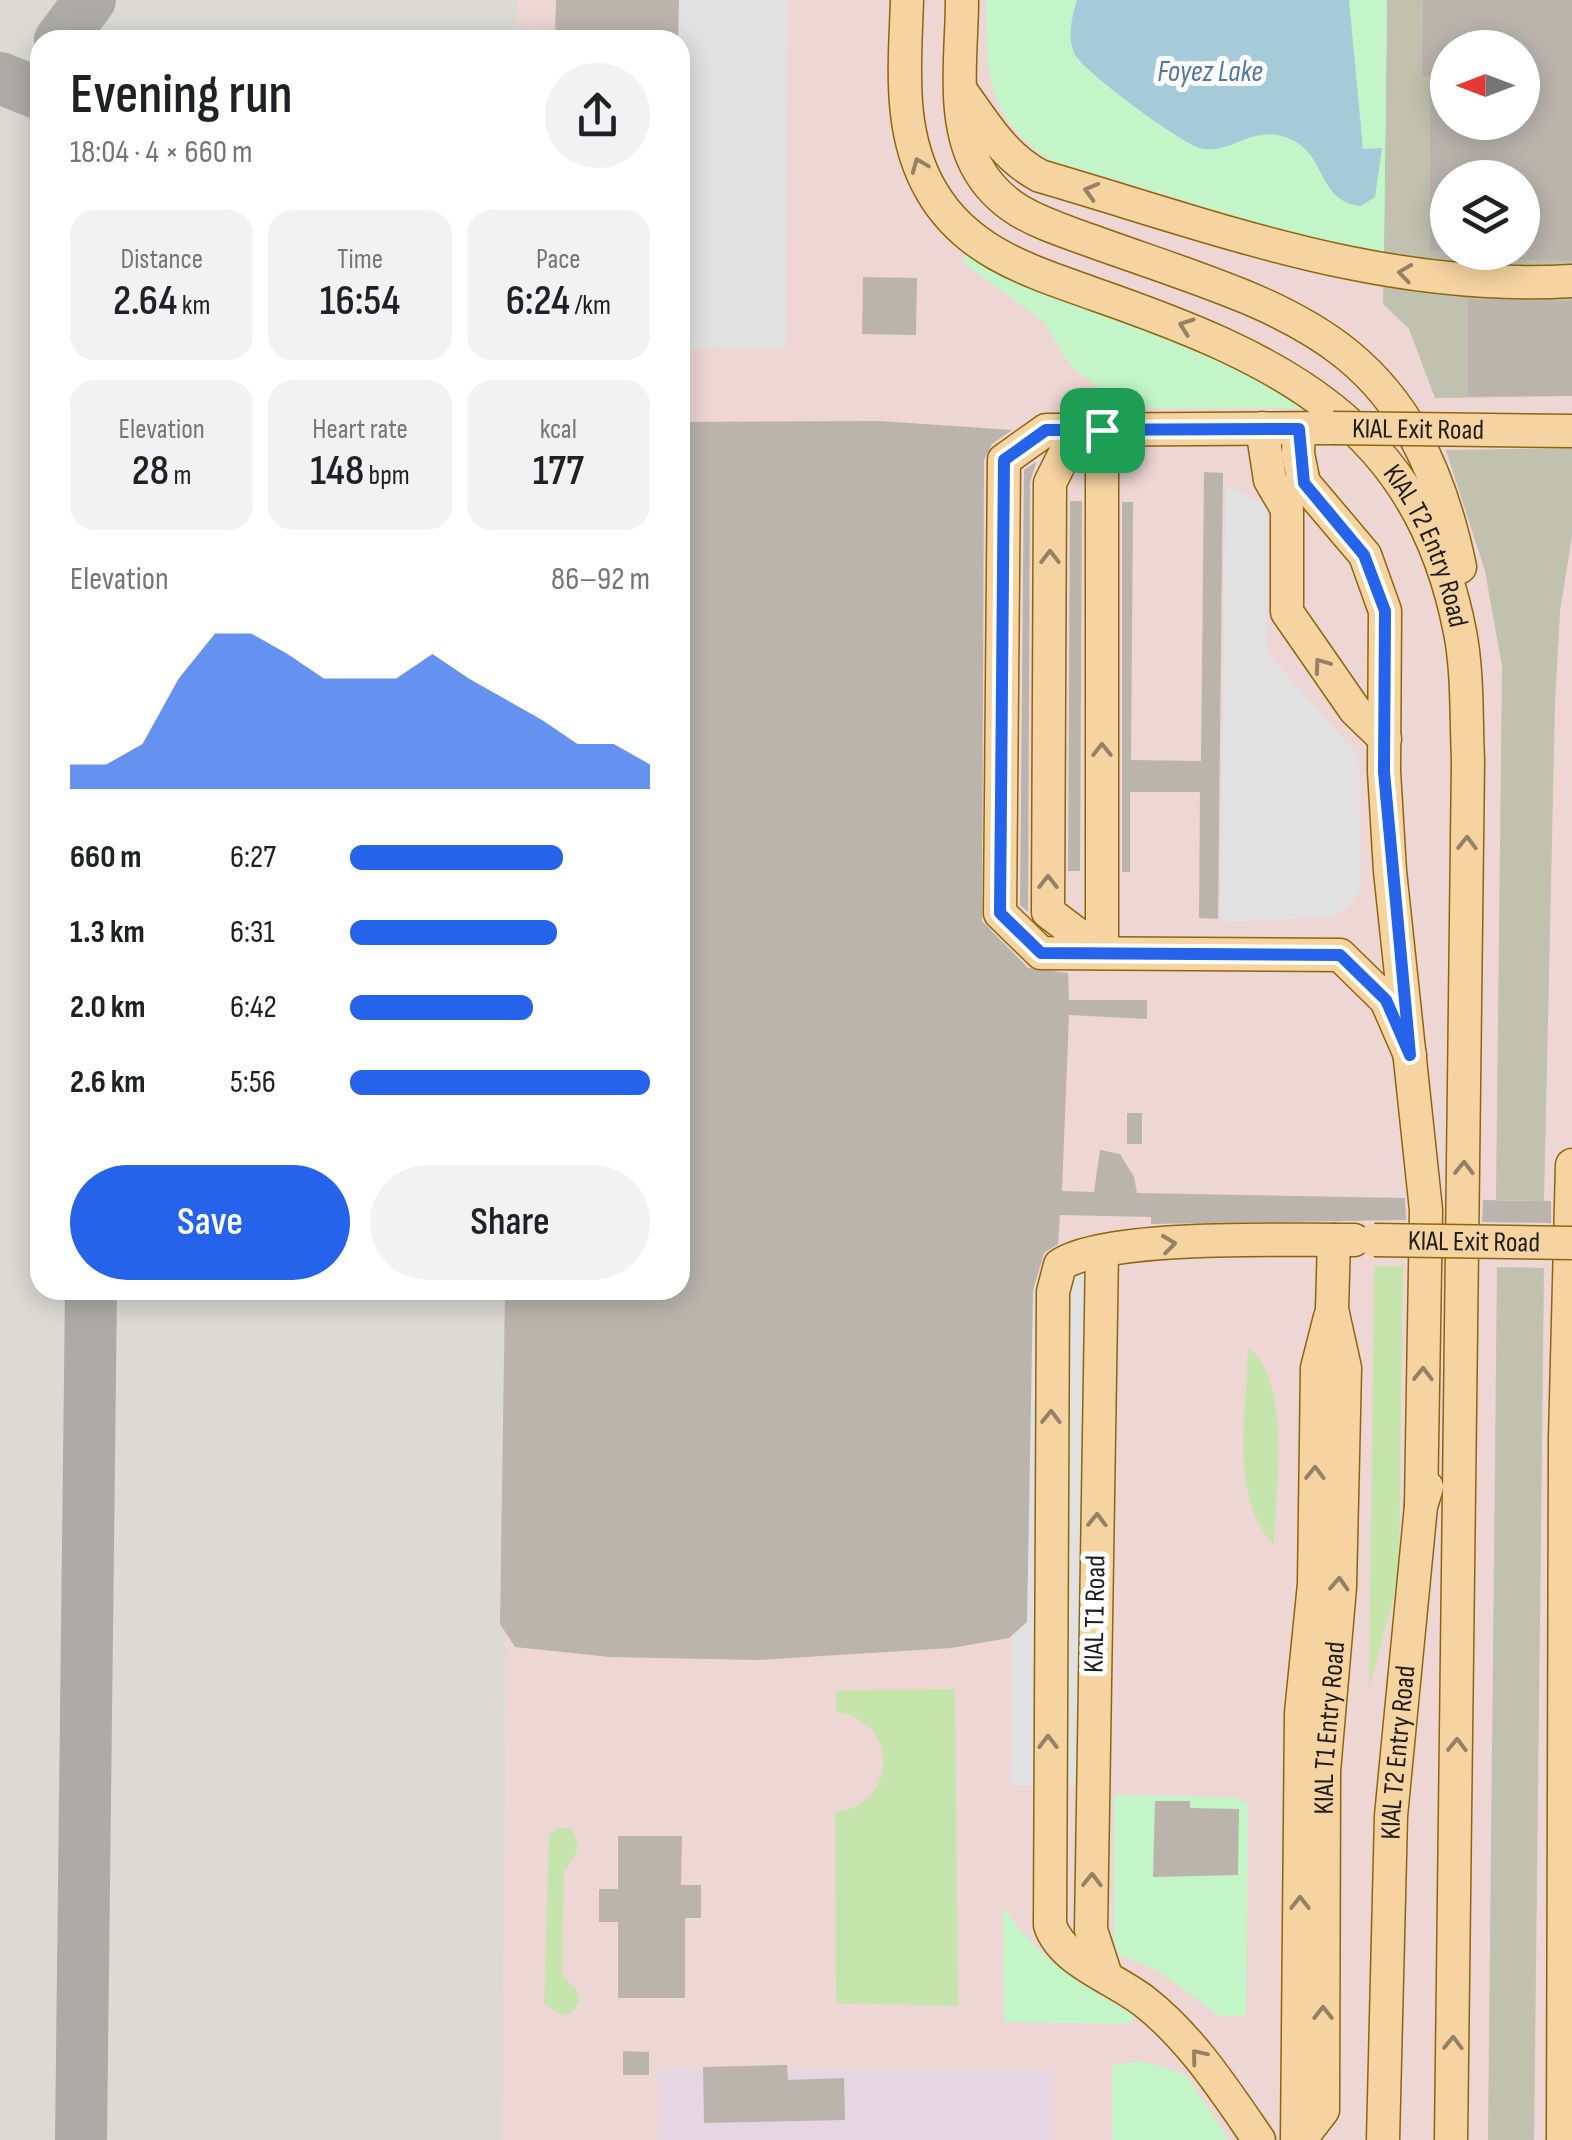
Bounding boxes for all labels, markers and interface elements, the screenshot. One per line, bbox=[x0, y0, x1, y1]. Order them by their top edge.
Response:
north arrow bbox=[1430, 30, 1540, 140]
map controls bbox=[1430, 30, 1540, 270]
water label: Foyez Lake bbox=[1157, 54, 1263, 90]
text: Evening run bbox=[70, 62, 293, 129]
button: share bbox=[545, 63, 650, 168]
text: 18:04 · 4 × 660 m bbox=[70, 133, 253, 172]
one-way arrow bbox=[911, 157, 931, 175]
button: layers bbox=[1430, 160, 1540, 270]
one-way arrow bbox=[1084, 182, 1101, 203]
text: Distance bbox=[120, 243, 203, 276]
text: Time bbox=[337, 243, 383, 276]
text: Pace bbox=[536, 243, 581, 276]
one-way arrow bbox=[1397, 263, 1414, 284]
text: 2.64 bbox=[113, 276, 177, 327]
text: 16:54 bbox=[320, 276, 400, 327]
text: 6:24 bbox=[506, 276, 570, 327]
text: km bbox=[177, 289, 210, 322]
text: /km bbox=[570, 289, 611, 322]
one-way arrow bbox=[1179, 317, 1196, 338]
pin bbox=[1060, 388, 1145, 473]
icon: arrive bbox=[1075, 403, 1130, 458]
street label: KIAL Exit Road bbox=[1352, 412, 1484, 446]
text: Elevation bbox=[118, 413, 205, 446]
text: Heart rate bbox=[312, 413, 408, 446]
text: kcal bbox=[540, 413, 577, 446]
text: 28 bbox=[132, 446, 169, 497]
text: 148 bbox=[310, 446, 364, 497]
text: 177 bbox=[533, 446, 584, 497]
street label: KIAL T2 Entry Road bbox=[1377, 458, 1475, 630]
text: m bbox=[169, 459, 191, 492]
text: bpm bbox=[364, 459, 410, 492]
one-way arrow bbox=[1039, 549, 1061, 564]
text: Elevation bbox=[70, 560, 169, 599]
text: 86–92 m bbox=[551, 560, 650, 599]
one-way arrow bbox=[1316, 658, 1333, 676]
one-way arrow bbox=[1091, 742, 1113, 758]
one-way arrow bbox=[1456, 835, 1478, 850]
text: 660 m bbox=[70, 838, 142, 877]
text: 6:27 bbox=[230, 838, 276, 877]
one-way arrow bbox=[1037, 874, 1059, 890]
text: 1.3 km bbox=[70, 913, 145, 952]
text: 6:31 bbox=[230, 913, 275, 952]
text: 2.0 km bbox=[70, 988, 146, 1027]
text: 6:42 bbox=[230, 988, 277, 1027]
text: 2.6 km bbox=[70, 1063, 145, 1102]
text: 5:56 bbox=[230, 1063, 276, 1102]
one-way arrow bbox=[1453, 1160, 1475, 1176]
button: Save bbox=[70, 1165, 350, 1280]
button: Share bbox=[370, 1165, 650, 1280]
street label: KIAL Exit Road bbox=[1408, 1224, 1540, 1259]
one-way arrow bbox=[1161, 1234, 1177, 1255]
one-way arrow bbox=[1412, 1365, 1434, 1380]
one-way arrow bbox=[1041, 1408, 1062, 1424]
one-way arrow bbox=[1305, 1465, 1326, 1481]
one-way arrow bbox=[1086, 1512, 1107, 1528]
street label: KIAL T1 Road bbox=[1077, 1555, 1113, 1673]
one-way arrow bbox=[1328, 1575, 1349, 1591]
street label: KIAL T1 Entry Road bbox=[1307, 1640, 1352, 1815]
street label: KIAL T2 Entry Road bbox=[1374, 1664, 1422, 1840]
one-way arrow bbox=[1037, 1733, 1059, 1748]
one-way arrow bbox=[1446, 1736, 1468, 1752]
one-way arrow bbox=[1081, 1872, 1102, 1888]
one-way arrow bbox=[1289, 1894, 1311, 1910]
one-way arrow bbox=[1312, 2004, 1334, 2020]
one-way arrow bbox=[1442, 2034, 1463, 2050]
one-way arrow bbox=[1192, 2049, 1210, 2067]

